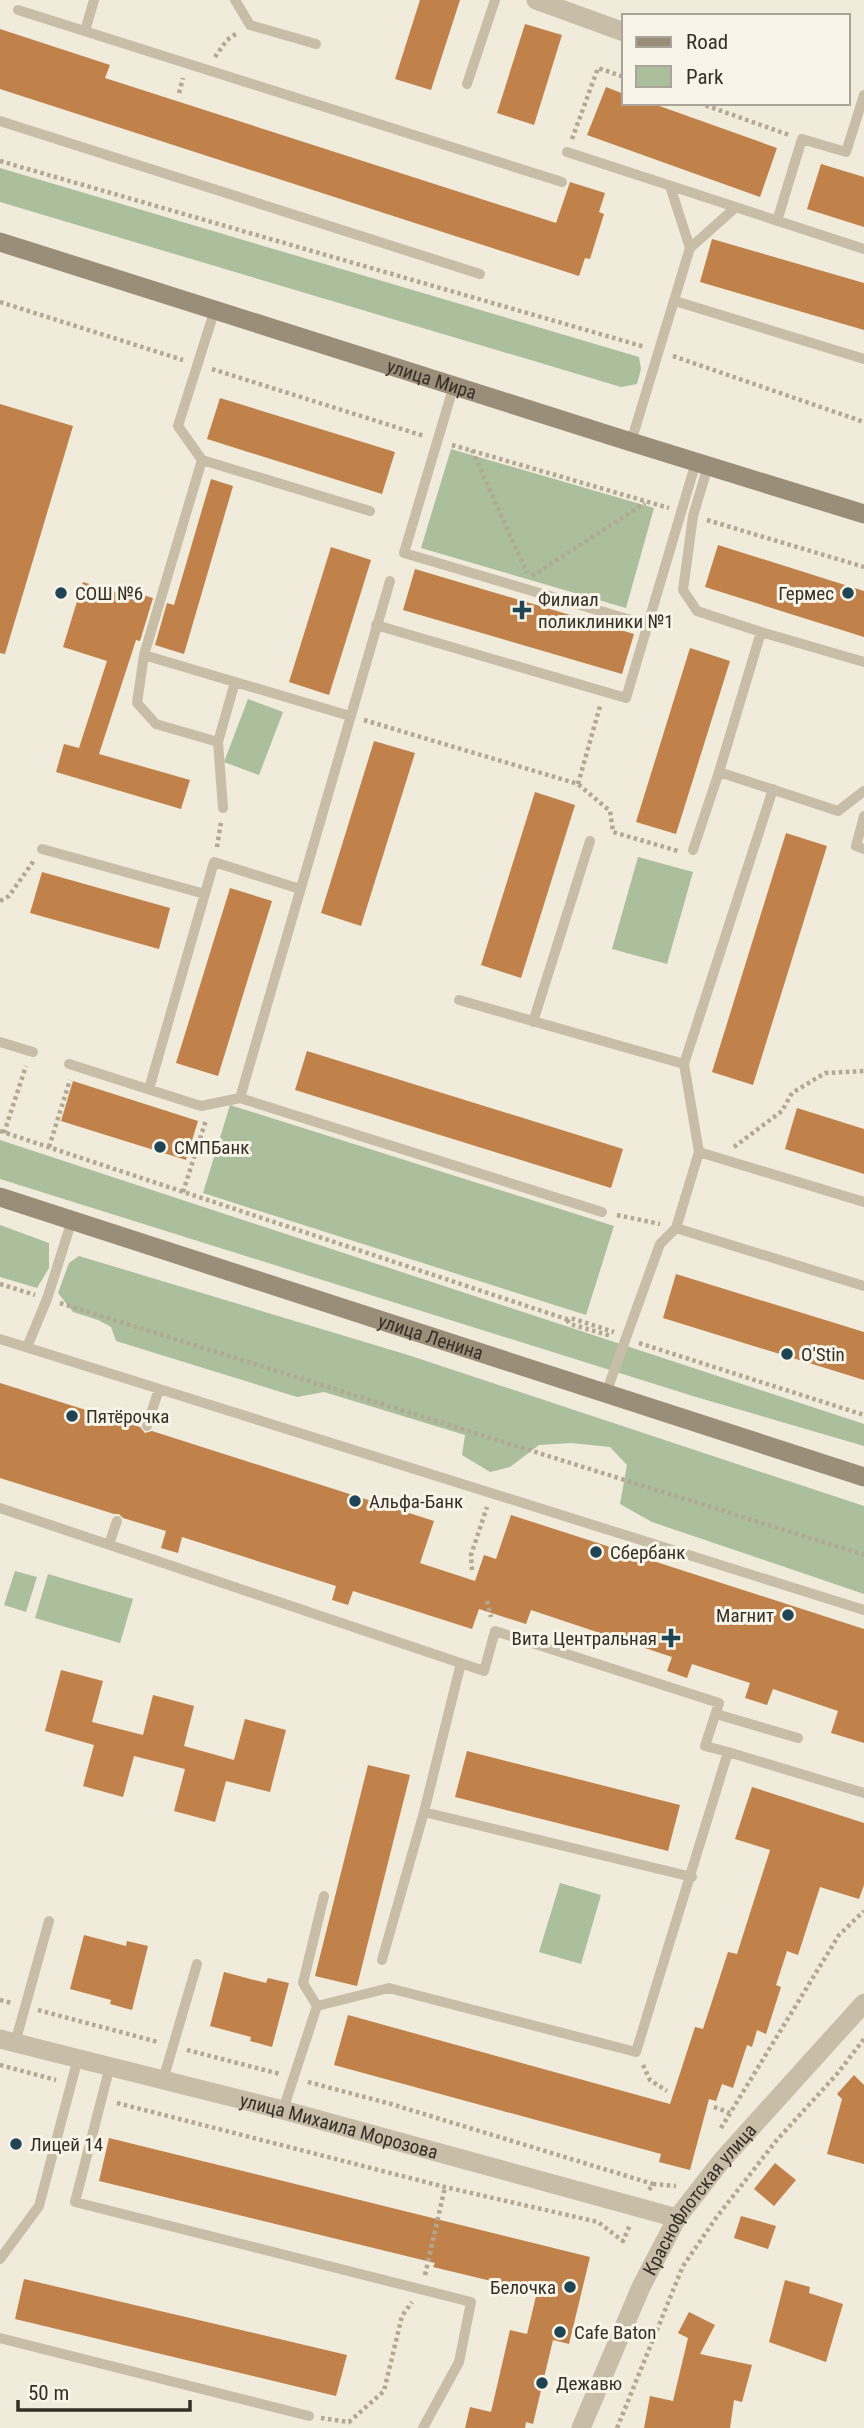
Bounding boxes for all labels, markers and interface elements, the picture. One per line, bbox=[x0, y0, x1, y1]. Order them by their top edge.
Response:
legend bbox=[622, 14, 850, 105]
text: Road bbox=[686, 30, 728, 54]
text: Park bbox=[686, 65, 724, 89]
street label: улица Мира bbox=[384, 354, 480, 404]
place label: СОШ №6 bbox=[75, 582, 143, 605]
place label: Гермес bbox=[778, 582, 834, 605]
marker: СОШ №6 bbox=[53, 585, 69, 601]
marker: Гермес bbox=[840, 585, 856, 601]
place label: Филиал поликлиники №1 bbox=[538, 588, 674, 633]
marker: Филиал поликлиники №1 bbox=[512, 600, 532, 620]
place label: СМПБанк bbox=[174, 1136, 249, 1159]
marker: СМПБанк bbox=[152, 1139, 168, 1155]
street label: улица Ленина bbox=[375, 1309, 486, 1364]
place label: O'Stin bbox=[801, 1343, 845, 1366]
marker: O'Stin bbox=[779, 1346, 795, 1362]
place label: Пятёрочка bbox=[86, 1405, 169, 1428]
marker: Пятёрочка bbox=[64, 1408, 80, 1424]
place label: Альфа-Банк bbox=[369, 1490, 463, 1513]
marker: Альфа-Банк bbox=[347, 1493, 363, 1509]
place label: Сбербанк bbox=[610, 1541, 685, 1564]
marker: Сбербанк bbox=[588, 1544, 604, 1560]
place label: Магнит bbox=[716, 1604, 774, 1627]
marker: Магнит bbox=[780, 1607, 796, 1623]
place label: Вита Центральная bbox=[512, 1627, 657, 1650]
marker: Вита Центральная bbox=[663, 1630, 679, 1646]
street label: улица Михаила Морозова bbox=[238, 2088, 441, 2163]
street label: Краснофлотская улица bbox=[638, 2119, 761, 2279]
place label: Лицей 14 bbox=[30, 2133, 103, 2156]
marker: Лицей 14 bbox=[8, 2136, 24, 2152]
place label: Белочка bbox=[490, 2276, 556, 2299]
marker: Белочка bbox=[562, 2279, 578, 2295]
place label: Cafe Baton bbox=[574, 2321, 657, 2344]
marker: Cafe Baton bbox=[552, 2324, 568, 2340]
scale bar bbox=[18, 2368, 189, 2412]
place label: Дежавю bbox=[556, 2372, 622, 2395]
marker: Дежавю bbox=[534, 2375, 550, 2391]
text: 50 m bbox=[28, 2381, 69, 2405]

